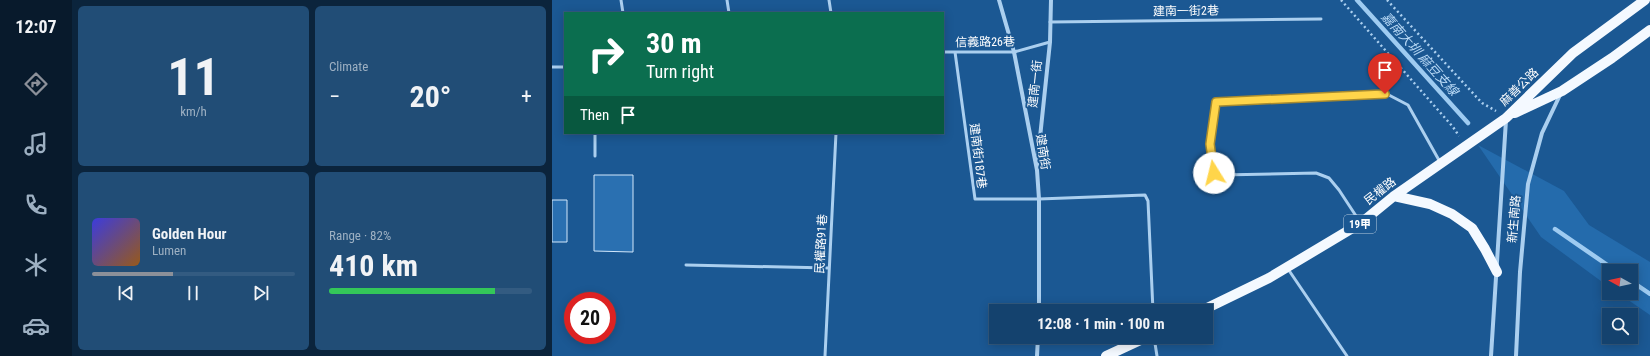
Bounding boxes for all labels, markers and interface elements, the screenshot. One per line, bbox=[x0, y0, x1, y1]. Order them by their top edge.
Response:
street label: 建南一街2巷 bbox=[1153, 3, 1219, 19]
water label: 嘉南大圳 麻豆支線 bbox=[1379, 9, 1463, 100]
text: 12:07 bbox=[15, 16, 57, 37]
text: 30 m bbox=[646, 27, 702, 60]
icon: right bbox=[580, 28, 632, 80]
street label: 信義路26巷 bbox=[955, 34, 1015, 50]
text: 11 bbox=[167, 47, 220, 108]
pin bbox=[1368, 53, 1402, 94]
text: Climate bbox=[329, 59, 368, 74]
street label: 建南一街 bbox=[1026, 59, 1044, 109]
icon: arrive bbox=[1374, 59, 1396, 81]
text: Turn right bbox=[646, 61, 714, 82]
street label: 麻善公路 bbox=[1497, 65, 1541, 109]
icon: directions bbox=[22, 70, 50, 98]
text: 20° bbox=[410, 79, 452, 114]
text: − bbox=[329, 84, 340, 109]
text: + bbox=[521, 84, 532, 109]
text: km/h bbox=[180, 104, 207, 119]
icon: arrive bbox=[617, 104, 639, 126]
text: Then bbox=[580, 106, 609, 124]
street label: 建南街187巷 bbox=[967, 123, 989, 189]
icon: music bbox=[22, 130, 50, 158]
street label: 建南街 bbox=[1033, 133, 1053, 171]
position arrow bbox=[1193, 152, 1235, 194]
street label: 民權路 bbox=[1362, 174, 1398, 208]
icon: phone bbox=[22, 191, 50, 219]
street label: 新生南路 bbox=[1505, 194, 1523, 244]
street label: 民權路91巷 bbox=[812, 214, 830, 274]
road number: 19甲 bbox=[1344, 215, 1376, 233]
text: Golden Hour bbox=[152, 225, 227, 243]
text: Range · 82% bbox=[329, 228, 391, 243]
text: Lumen bbox=[152, 243, 186, 258]
text: 410 km bbox=[329, 248, 418, 283]
icon: climate bbox=[22, 251, 50, 279]
north arrow bbox=[1602, 264, 1638, 300]
map controls bbox=[1602, 264, 1638, 344]
icon: previous bbox=[115, 282, 137, 304]
icon: pause bbox=[182, 282, 204, 304]
icon: next bbox=[250, 282, 272, 304]
speed limit sign: 20 bbox=[564, 292, 616, 344]
button: search bbox=[1602, 308, 1638, 344]
icon: car bbox=[22, 312, 50, 340]
text: 12:08 · 1 min · 100 m bbox=[1037, 315, 1165, 333]

